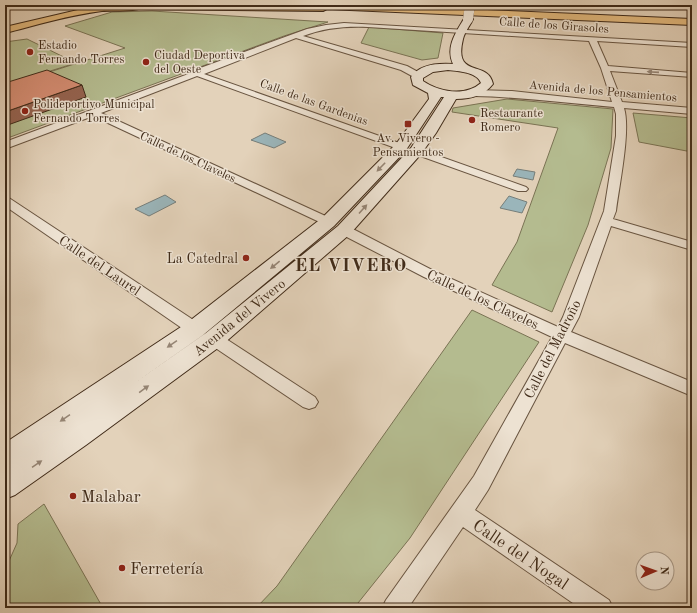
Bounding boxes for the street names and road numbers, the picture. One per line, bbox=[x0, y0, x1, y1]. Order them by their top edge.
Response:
street label: Calle de los Girasoles bbox=[499, 16, 609, 36]
street label: Calle de las Gardenias bbox=[258, 78, 369, 128]
street label: Avenida de los Pensamientos bbox=[528, 80, 677, 104]
street label: Calle de los Claveles bbox=[138, 130, 237, 185]
street label: Calle del Laurel bbox=[56, 233, 143, 298]
street label: Calle de los Claveles bbox=[424, 268, 541, 332]
street label: Avenida del Vivero bbox=[191, 277, 288, 359]
street label: Calle del Madroño bbox=[522, 298, 584, 401]
street label: Calle del Nogal bbox=[469, 517, 571, 594]

